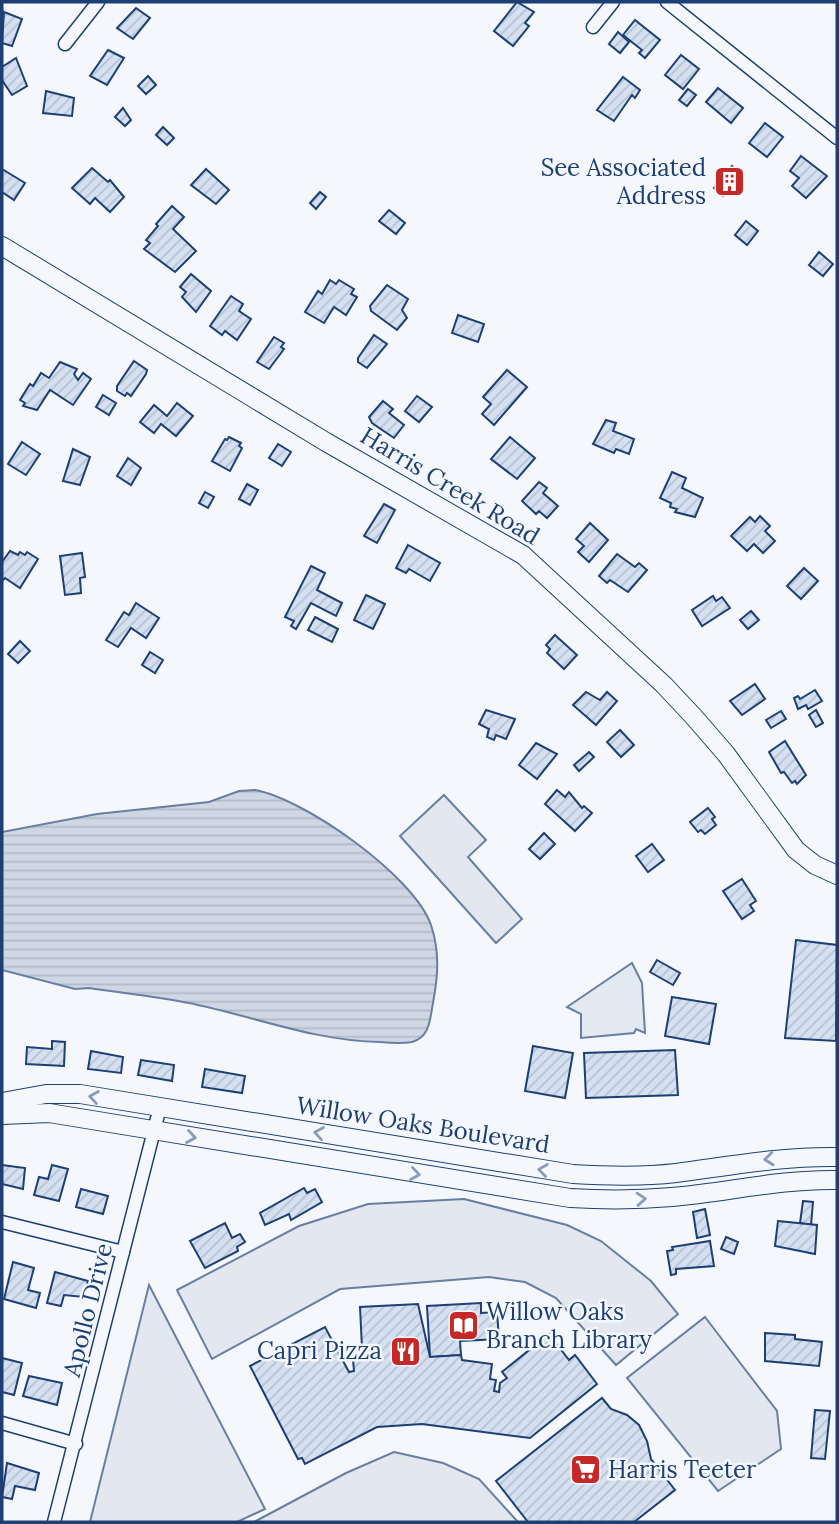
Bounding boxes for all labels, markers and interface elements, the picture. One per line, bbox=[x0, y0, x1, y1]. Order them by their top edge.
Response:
place label: See Associated Address bbox=[541, 152, 706, 211]
building icon: See Associated Address bbox=[712, 165, 746, 199]
street label: Harris Creek Road bbox=[355, 420, 546, 551]
one-way arrow bbox=[88, 1089, 100, 1104]
street label: Willow Oaks Boulevard bbox=[294, 1089, 552, 1160]
one-way arrow bbox=[313, 1126, 325, 1141]
one-way arrow bbox=[185, 1129, 196, 1144]
one-way arrow bbox=[763, 1152, 775, 1167]
one-way arrow bbox=[537, 1162, 549, 1177]
one-way arrow bbox=[409, 1166, 421, 1181]
one-way arrow bbox=[635, 1192, 646, 1207]
street label: Apollo Drive bbox=[56, 1240, 119, 1381]
place label: Willow Oaks Branch Library bbox=[486, 1296, 652, 1355]
library icon: Willow Oaks Branch Library bbox=[446, 1309, 480, 1343]
restaurant icon: Capri Pizza bbox=[388, 1334, 422, 1368]
place label: Capri Pizza bbox=[257, 1335, 382, 1366]
supermarket icon: Harris Teeter bbox=[568, 1453, 602, 1487]
place label: Harris Teeter bbox=[608, 1454, 757, 1485]

